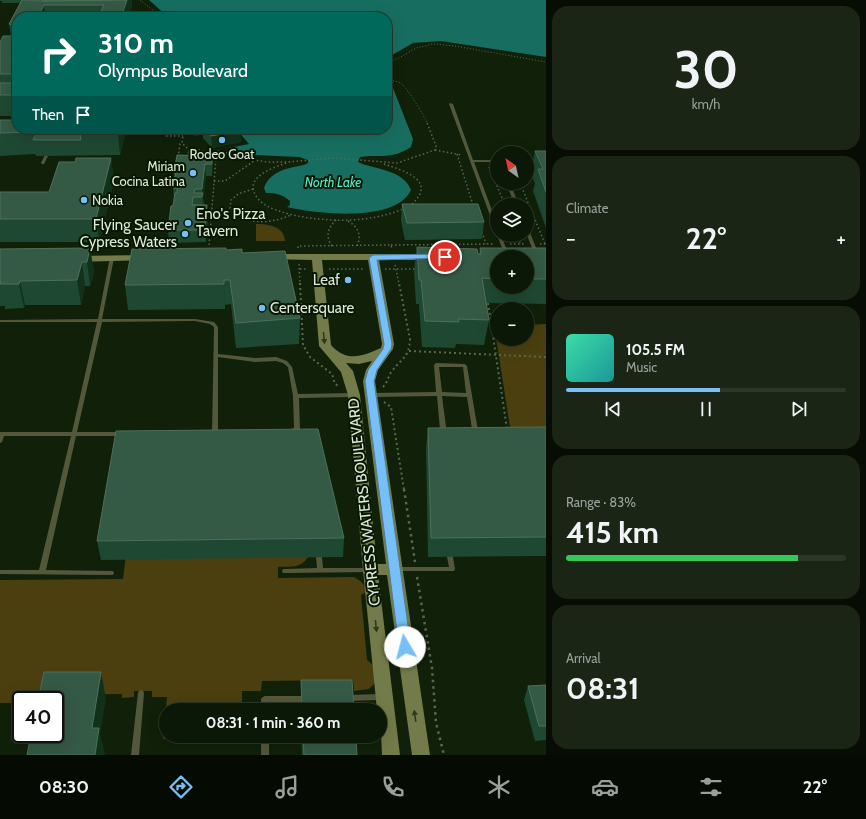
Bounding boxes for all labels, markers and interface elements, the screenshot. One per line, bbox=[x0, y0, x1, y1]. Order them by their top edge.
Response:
text: 310 m bbox=[98, 26, 174, 60]
icon: right bbox=[32, 28, 84, 80]
text: 30 bbox=[674, 38, 738, 101]
text: Olympus Boulevard bbox=[98, 60, 248, 82]
text: km/h bbox=[692, 96, 720, 112]
icon: arrive bbox=[72, 104, 94, 126]
text: Then bbox=[32, 106, 64, 124]
marker: Rodeo Goat bbox=[217, 135, 227, 145]
place label: Rodeo Goat bbox=[189, 146, 255, 162]
north arrow bbox=[490, 146, 534, 190]
map controls bbox=[490, 146, 534, 346]
place label: Miriam Cocina Latina bbox=[112, 158, 186, 189]
marker: Miriam Cocina Latina bbox=[188, 168, 198, 178]
water label: North Lake bbox=[305, 174, 361, 190]
place label: Nokia bbox=[92, 192, 124, 208]
marker: Nokia bbox=[79, 195, 89, 205]
button: layers bbox=[490, 198, 534, 242]
text: Climate bbox=[566, 200, 608, 216]
place label: Eno's Pizza Tavern bbox=[196, 205, 266, 240]
place label: Flying Saucer Cypress Waters bbox=[80, 216, 177, 251]
marker: Eno's Pizza Tavern bbox=[183, 218, 193, 228]
text: 22° bbox=[686, 220, 726, 257]
text: − bbox=[566, 225, 576, 252]
text: + bbox=[836, 225, 846, 252]
marker: Flying Saucer Cypress Waters bbox=[180, 229, 190, 239]
pin bbox=[428, 240, 462, 274]
icon: arrive bbox=[434, 246, 456, 268]
button: + bbox=[490, 250, 534, 294]
place label: Leaf bbox=[313, 271, 340, 289]
marker: Leaf bbox=[343, 275, 353, 285]
place label: Centersquare bbox=[270, 299, 355, 317]
button: − bbox=[490, 302, 534, 346]
marker: Centersquare bbox=[257, 303, 267, 313]
one-way arrow bbox=[321, 332, 328, 344]
text: 105.5 FM bbox=[626, 341, 685, 359]
text: Music bbox=[626, 359, 657, 375]
street label: CYPRESS WATERS BOULEVARD bbox=[344, 397, 384, 607]
icon: previous bbox=[602, 398, 624, 420]
icon: pause bbox=[695, 398, 717, 420]
icon: next bbox=[788, 398, 810, 420]
text: Range · 83% bbox=[566, 494, 636, 510]
text: 415 km bbox=[566, 514, 659, 551]
one-way arrow bbox=[373, 619, 379, 632]
position arrow bbox=[384, 626, 426, 668]
text: Arrival bbox=[566, 650, 601, 666]
text: 08:31 bbox=[566, 670, 639, 707]
speed limit sign: 40 bbox=[12, 691, 64, 743]
one-way arrow bbox=[412, 710, 418, 722]
text: 08:31 · 1 min · 360 m bbox=[206, 714, 340, 732]
icon: directions bbox=[167, 773, 195, 801]
icon: music bbox=[273, 773, 301, 801]
icon: phone bbox=[379, 773, 407, 801]
icon: climate bbox=[485, 773, 513, 801]
icon: car bbox=[591, 773, 619, 801]
icon: filters bbox=[697, 773, 725, 801]
text: 08:30 bbox=[39, 776, 89, 798]
text: 22° bbox=[803, 776, 827, 798]

